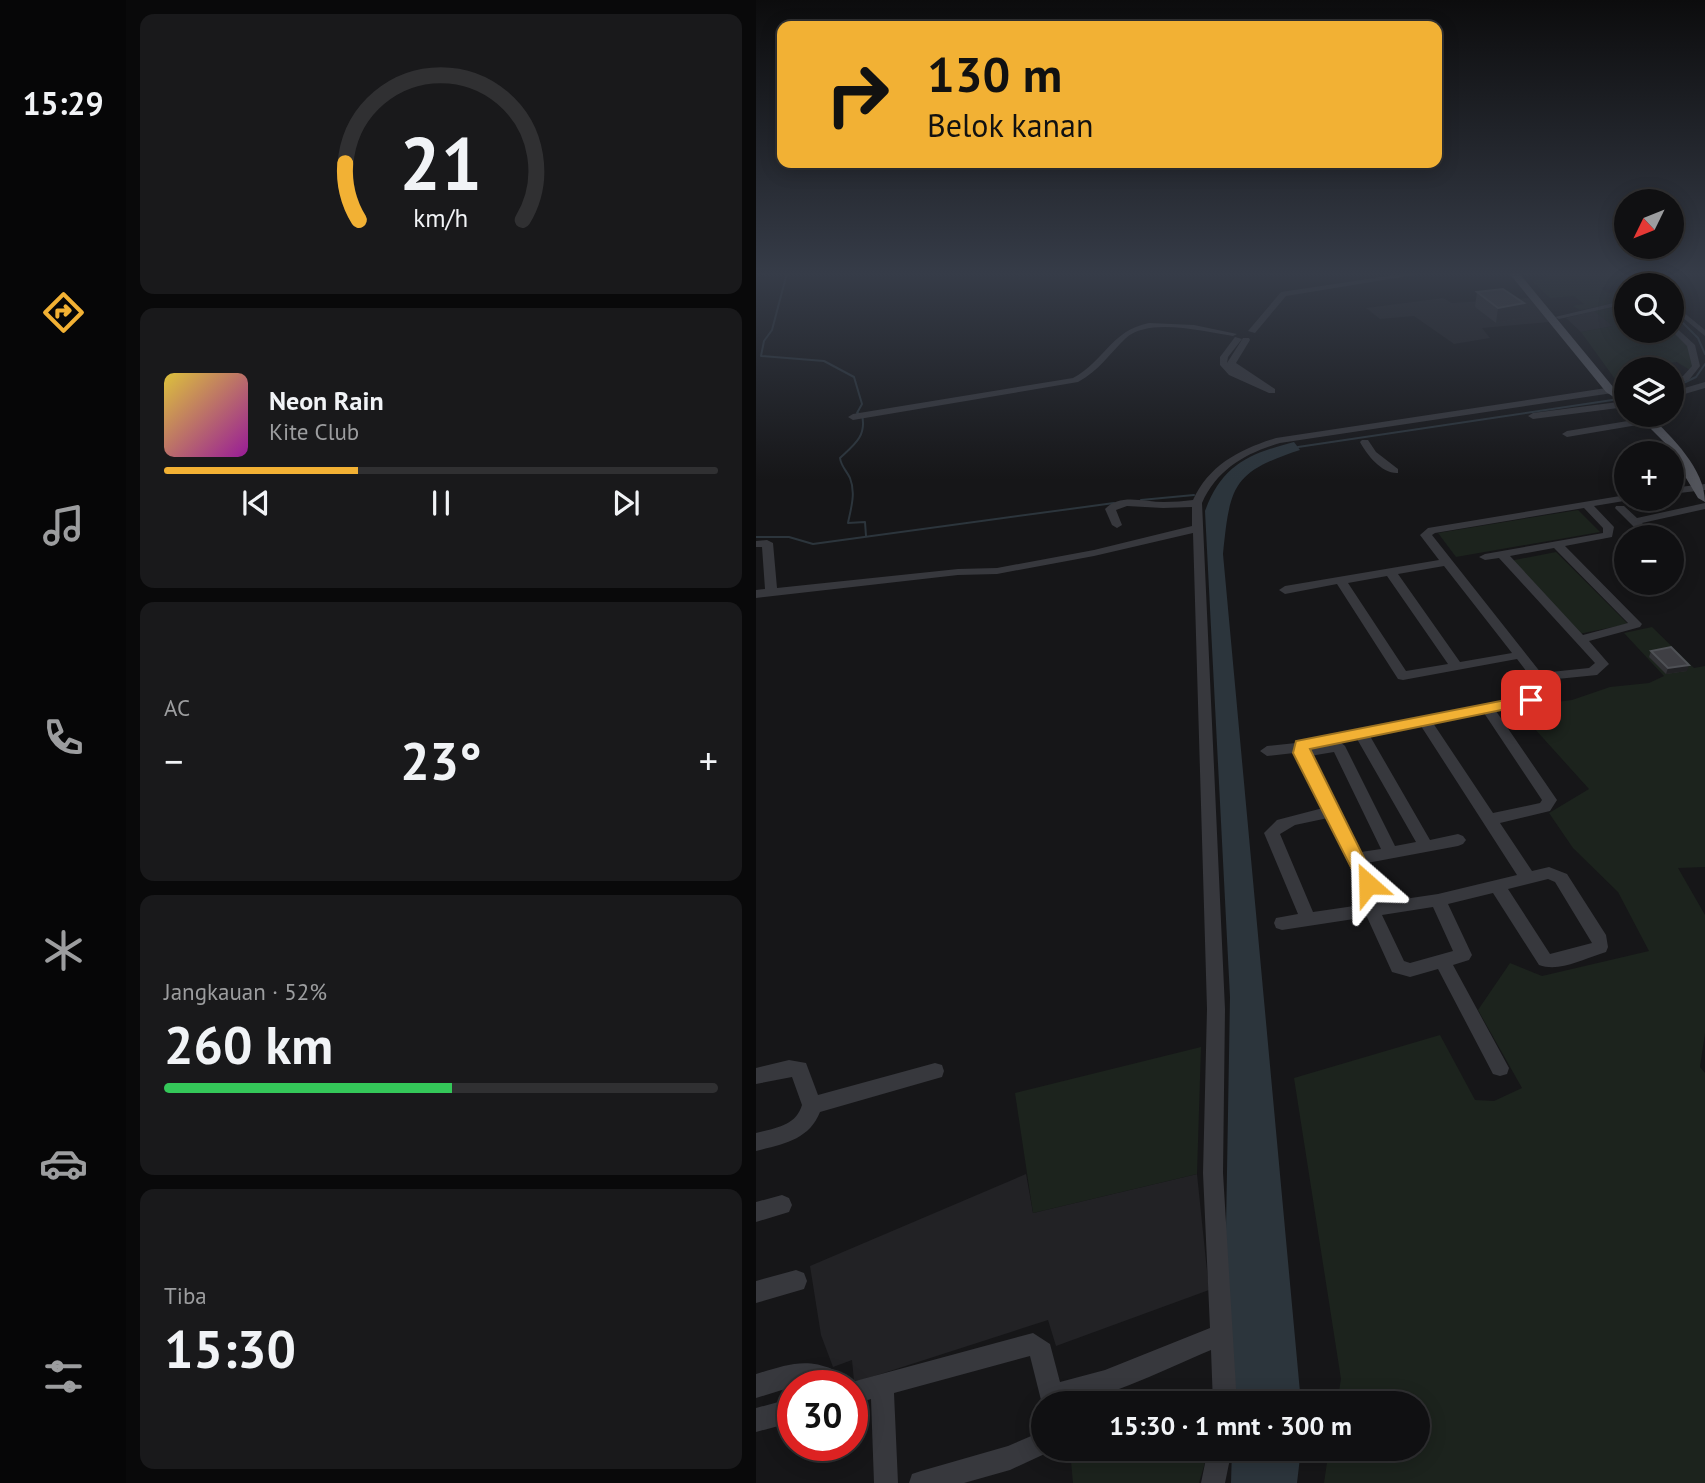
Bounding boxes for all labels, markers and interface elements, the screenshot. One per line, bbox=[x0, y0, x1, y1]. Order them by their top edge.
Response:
text: 130 m bbox=[927, 42, 1062, 106]
icon: right bbox=[812, 49, 903, 140]
text: 15:29 bbox=[22, 82, 104, 124]
text: Belok kanan bbox=[927, 104, 1093, 146]
text: 21 bbox=[400, 116, 482, 210]
north arrow bbox=[1614, 189, 1684, 259]
map controls bbox=[1614, 189, 1684, 595]
text: km/h bbox=[414, 202, 468, 234]
button: search bbox=[1614, 273, 1684, 343]
icon: directions bbox=[39, 288, 88, 337]
button: layers bbox=[1614, 357, 1684, 427]
text: Neon Rain bbox=[269, 384, 384, 417]
text: Kite Club bbox=[269, 417, 359, 446]
button: + bbox=[1614, 441, 1684, 511]
icon: previous bbox=[237, 484, 275, 522]
icon: pause bbox=[422, 484, 460, 522]
icon: next bbox=[607, 484, 645, 522]
icon: music bbox=[39, 501, 88, 550]
button: − bbox=[1614, 525, 1684, 595]
pin bbox=[1501, 670, 1561, 730]
icon: arrive bbox=[1512, 681, 1550, 719]
text: AC bbox=[164, 693, 190, 722]
icon: phone bbox=[39, 713, 88, 762]
text: 23° bbox=[400, 727, 482, 794]
text: − bbox=[164, 736, 183, 785]
text: + bbox=[699, 736, 718, 785]
position arrow bbox=[1331, 847, 1405, 921]
icon: climate bbox=[39, 926, 88, 975]
text: Jangkauan · 52% bbox=[164, 977, 327, 1006]
text: 260 km bbox=[164, 1011, 333, 1078]
icon: car bbox=[39, 1139, 88, 1188]
text: Tiba bbox=[164, 1281, 207, 1310]
text: 15:30 bbox=[164, 1315, 296, 1382]
icon: filters bbox=[39, 1352, 88, 1401]
speed limit sign: 30 bbox=[777, 1370, 868, 1461]
text: 15:30 · 1 mnt · 300 m bbox=[1109, 1409, 1352, 1442]

